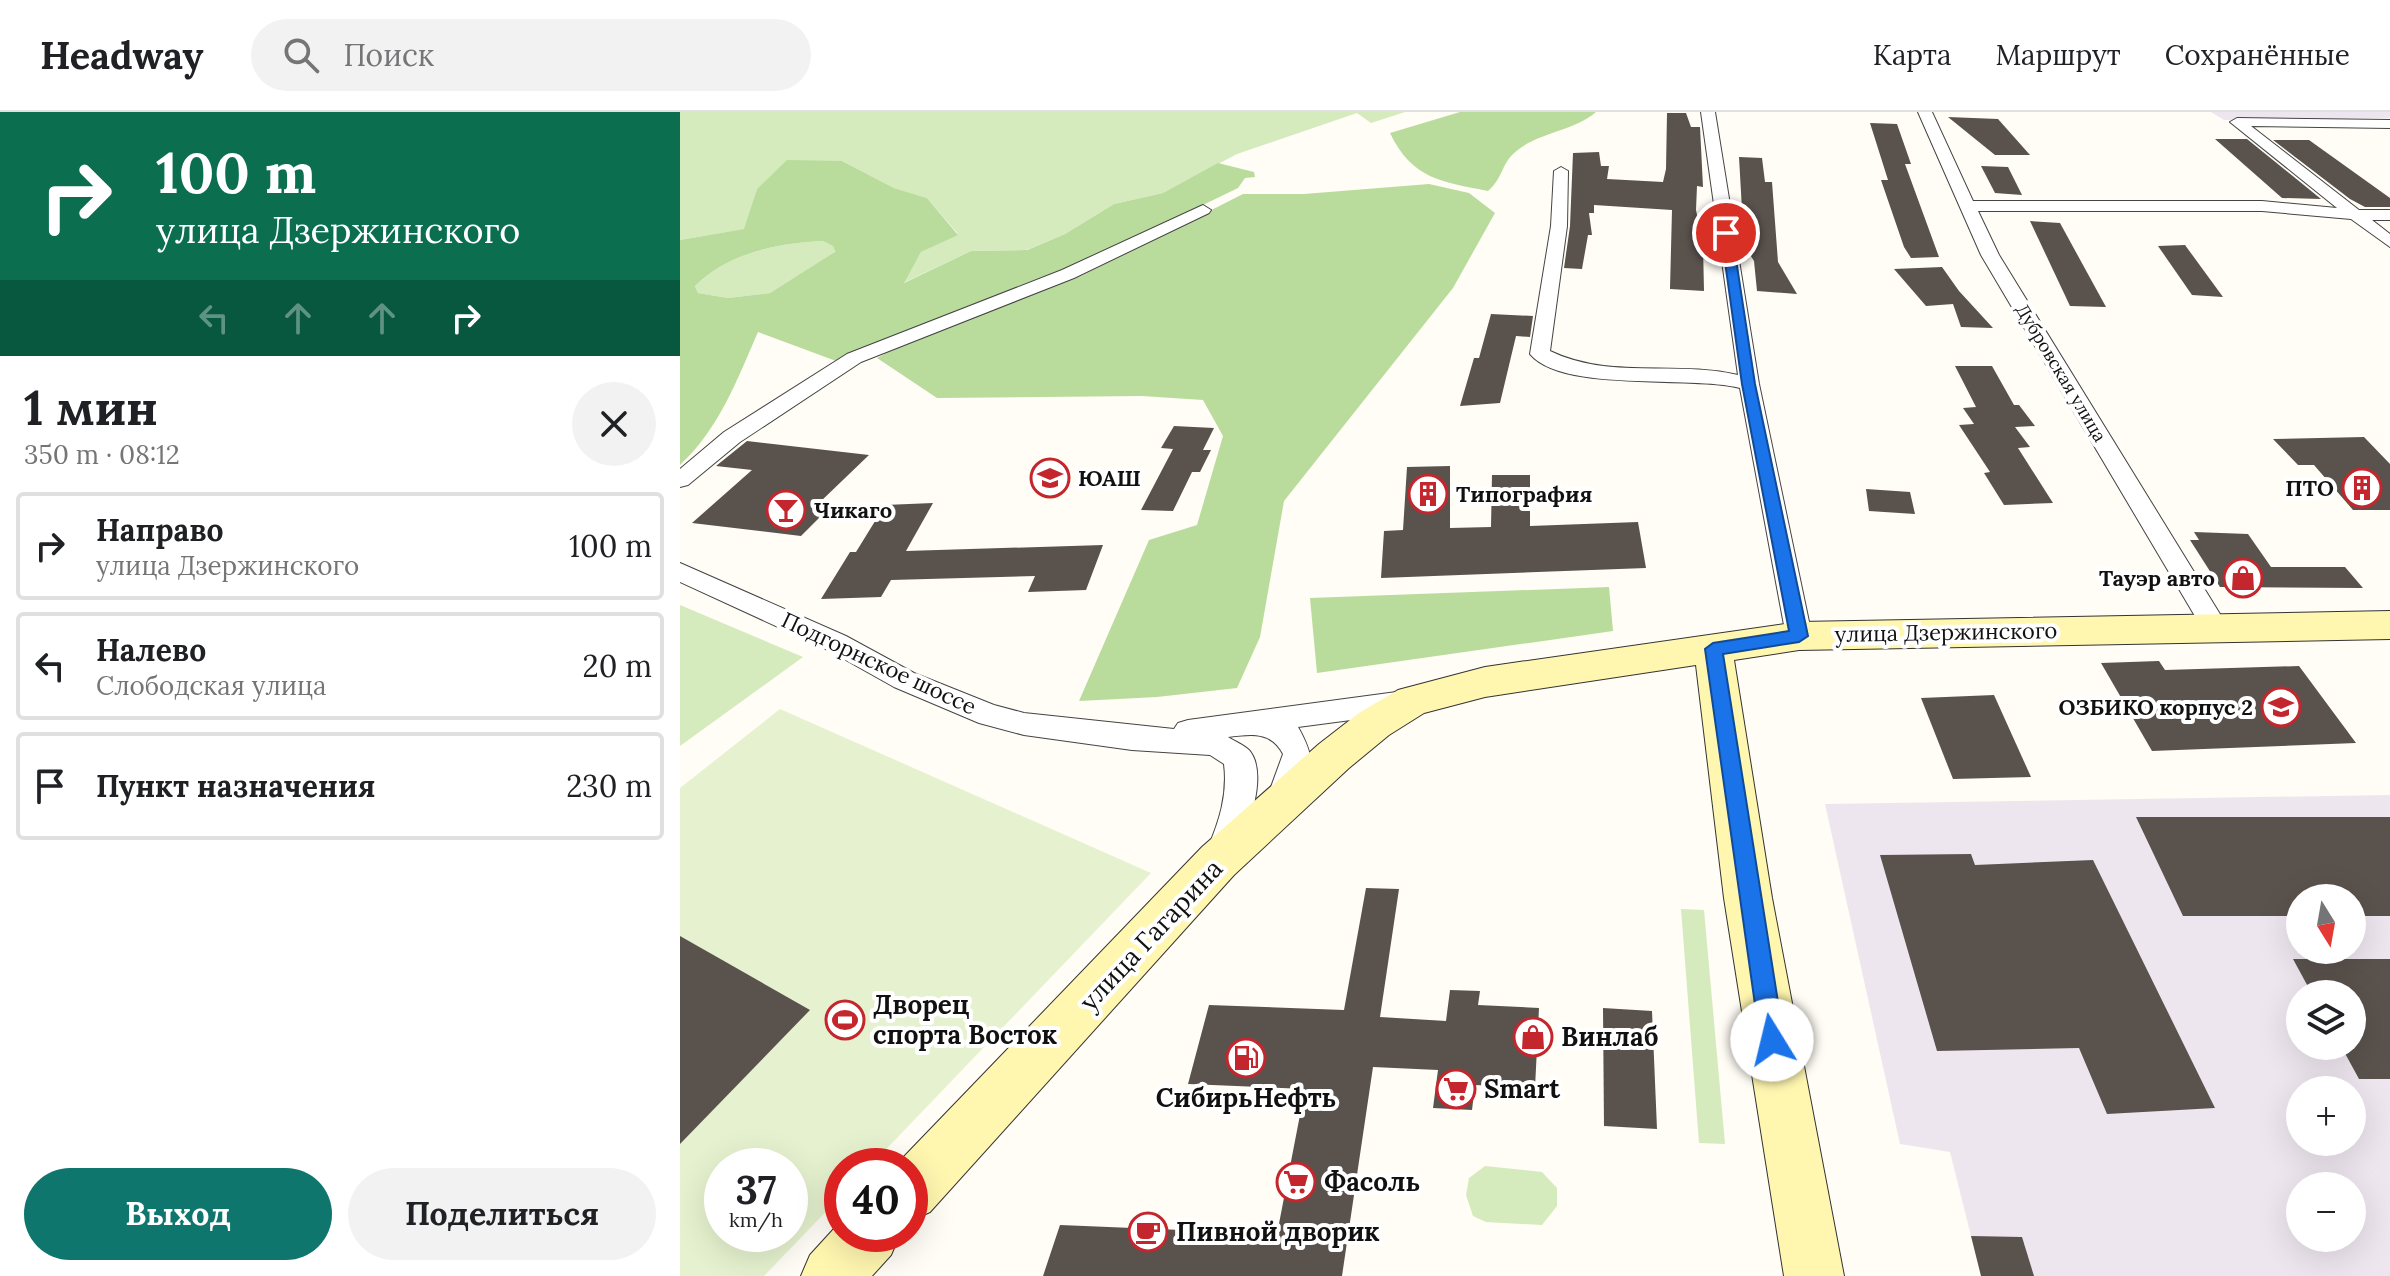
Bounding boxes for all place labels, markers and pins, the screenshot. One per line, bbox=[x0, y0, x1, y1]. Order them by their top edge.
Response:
pin bbox=[1692, 199, 1760, 267]
school or university icon: ЮАШ bbox=[1029, 457, 1071, 499]
place label: ЮАШ bbox=[1078, 464, 1141, 492]
building icon: ПТО bbox=[2341, 467, 2383, 509]
building icon: Типография bbox=[1407, 473, 1449, 515]
place label: ПТО bbox=[2285, 474, 2334, 502]
place label: Типография bbox=[1456, 480, 1592, 508]
bar icon: Чикаго bbox=[765, 489, 807, 531]
place label: Чикаго bbox=[814, 496, 892, 524]
shop icon: Тауэр авто bbox=[2222, 557, 2264, 599]
place label: Тауэр авто bbox=[2099, 564, 2215, 592]
school or university icon: ОЗБИКО корпус 2 bbox=[2260, 686, 2302, 728]
place label: ОЗБИКО корпус 2 bbox=[2058, 693, 2253, 721]
place label: Дворец спорта Восток bbox=[873, 988, 1057, 1051]
sports icon: Дворец спорта Восток bbox=[824, 999, 866, 1041]
shop icon: Винлаб bbox=[1512, 1016, 1554, 1058]
place label: Винлаб bbox=[1561, 1020, 1658, 1053]
fuel station icon: СибирьНефть bbox=[1225, 1037, 1267, 1079]
supermarket icon: Smart bbox=[1435, 1068, 1477, 1110]
place label: Smart bbox=[1484, 1072, 1561, 1105]
place label: СибирьНефть bbox=[1156, 1081, 1336, 1114]
supermarket icon: Фасоль bbox=[1275, 1161, 1317, 1203]
place label: Фасоль bbox=[1324, 1165, 1420, 1198]
cafe icon: Пивной дворик bbox=[1127, 1211, 1169, 1253]
place label: Пивной дворик bbox=[1176, 1215, 1380, 1248]

